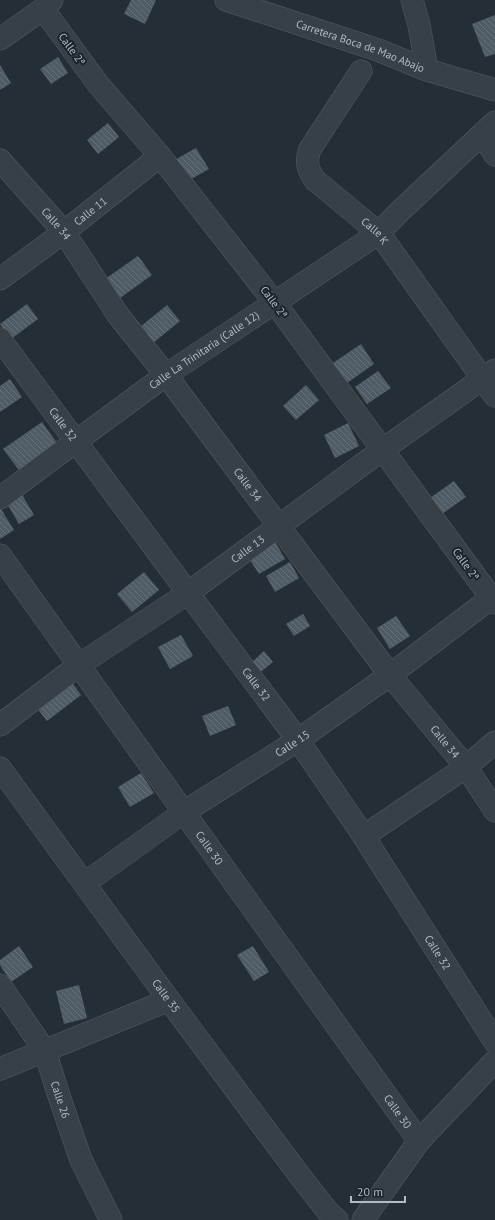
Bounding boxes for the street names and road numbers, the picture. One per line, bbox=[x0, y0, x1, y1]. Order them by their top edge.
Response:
street label: Carretera Boca de Mao Abajo bbox=[294, 17, 427, 75]
street label: Calle 2ª bbox=[56, 30, 88, 68]
street label: Calle 11 bbox=[71, 194, 110, 229]
street label: Calle 34 bbox=[38, 204, 74, 242]
street label: Calle K bbox=[358, 214, 392, 247]
street label: Calle 2ª bbox=[257, 283, 291, 321]
street label: Calle La Trinitaria (Calle 12) bbox=[146, 308, 262, 392]
street label: Calle 32 bbox=[46, 405, 80, 444]
street label: Calle 34 bbox=[231, 465, 265, 504]
street label: Calle 13 bbox=[228, 532, 267, 566]
street label: Calle 2ª bbox=[450, 545, 482, 583]
street label: Calle 32 bbox=[239, 665, 273, 704]
street label: Calle 34 bbox=[427, 722, 463, 761]
street label: Calle 15 bbox=[272, 727, 312, 760]
street label: Calle 30 bbox=[192, 828, 226, 868]
street label: Calle 32 bbox=[422, 932, 454, 972]
street label: Calle 35 bbox=[149, 976, 183, 1016]
street label: Calle 26 bbox=[48, 1079, 73, 1120]
street label: Calle 30 bbox=[381, 1092, 415, 1131]

